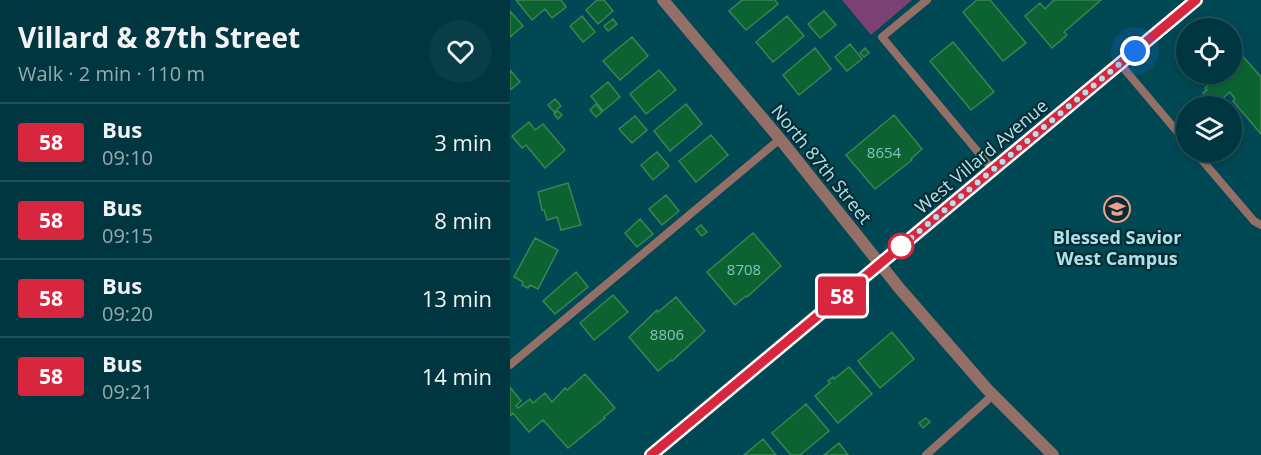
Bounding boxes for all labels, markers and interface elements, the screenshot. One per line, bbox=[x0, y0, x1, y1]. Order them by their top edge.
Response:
text: Villard & 87th Street bbox=[18, 18, 300, 56]
map controls bbox=[1176, 18, 1242, 162]
button: locate bbox=[1176, 18, 1242, 84]
button: heart bbox=[429, 20, 492, 83]
your location bbox=[1120, 36, 1150, 66]
text: Walk · 2 min · 110 m bbox=[18, 60, 205, 87]
street label: West Villard Avenue bbox=[910, 93, 1052, 219]
button: layers bbox=[1176, 96, 1242, 162]
street label: North 87th Street bbox=[766, 99, 878, 229]
text: Bus bbox=[102, 114, 142, 144]
text: 3 min bbox=[434, 127, 492, 157]
text: 58 bbox=[39, 128, 63, 156]
house number: 8654 bbox=[867, 142, 902, 162]
text: 09:10 bbox=[102, 144, 153, 171]
text: Bus bbox=[102, 192, 142, 222]
school or university icon: Blessed Savior West Campus bbox=[1102, 194, 1132, 224]
text: 8 min bbox=[434, 205, 492, 235]
text: 58 bbox=[39, 206, 63, 234]
text: 09:15 bbox=[102, 222, 153, 249]
place label: Blessed Savior West Campus bbox=[1053, 225, 1181, 270]
unlabelled marker bbox=[888, 233, 914, 259]
house number: 8708 bbox=[727, 259, 761, 279]
text: Bus bbox=[102, 270, 142, 300]
line badge: 58 bbox=[815, 276, 869, 316]
text: 58 bbox=[830, 282, 854, 310]
text: 13 min bbox=[422, 283, 492, 313]
text: 58 bbox=[39, 284, 63, 312]
text: 09:20 bbox=[102, 300, 153, 327]
house number: 8806 bbox=[650, 324, 684, 344]
text: Bus bbox=[102, 348, 142, 378]
text: 14 min bbox=[422, 361, 492, 391]
text: 58 bbox=[39, 362, 63, 390]
text: 09:21 bbox=[102, 378, 153, 405]

